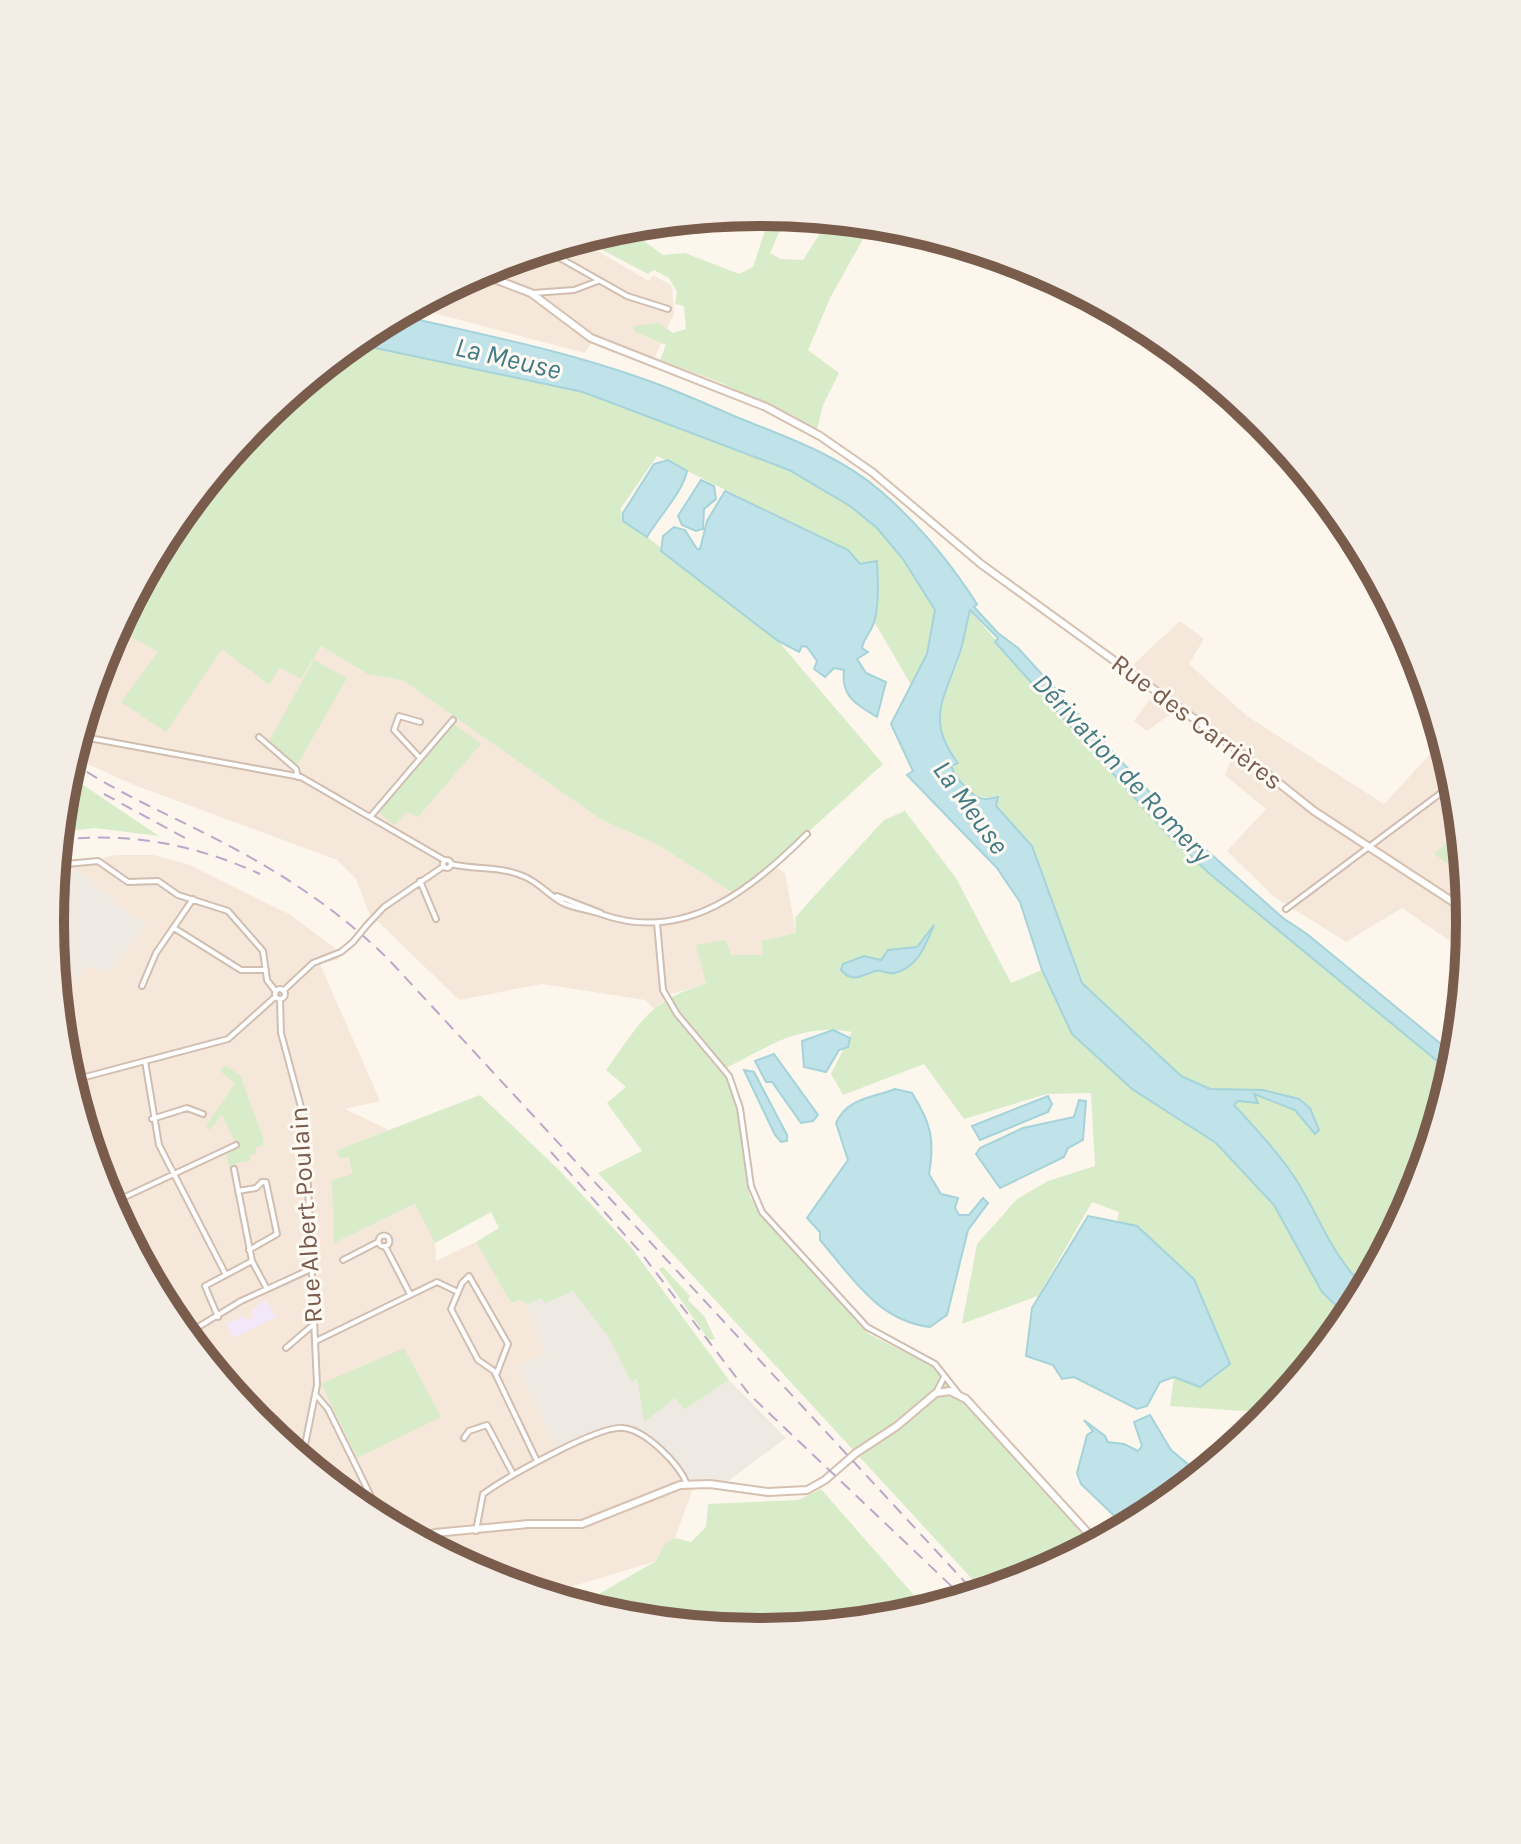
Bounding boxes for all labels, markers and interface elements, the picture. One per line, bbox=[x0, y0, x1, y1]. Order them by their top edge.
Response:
water label: La Meuse bbox=[452, 330, 564, 386]
street label: Rue des Carrières bbox=[1105, 648, 1289, 796]
water label: Dérivation de Romery bbox=[1026, 666, 1219, 870]
water label: La Meuse bbox=[926, 754, 1016, 860]
street label: Rue Albert Poulain bbox=[283, 1106, 329, 1324]

